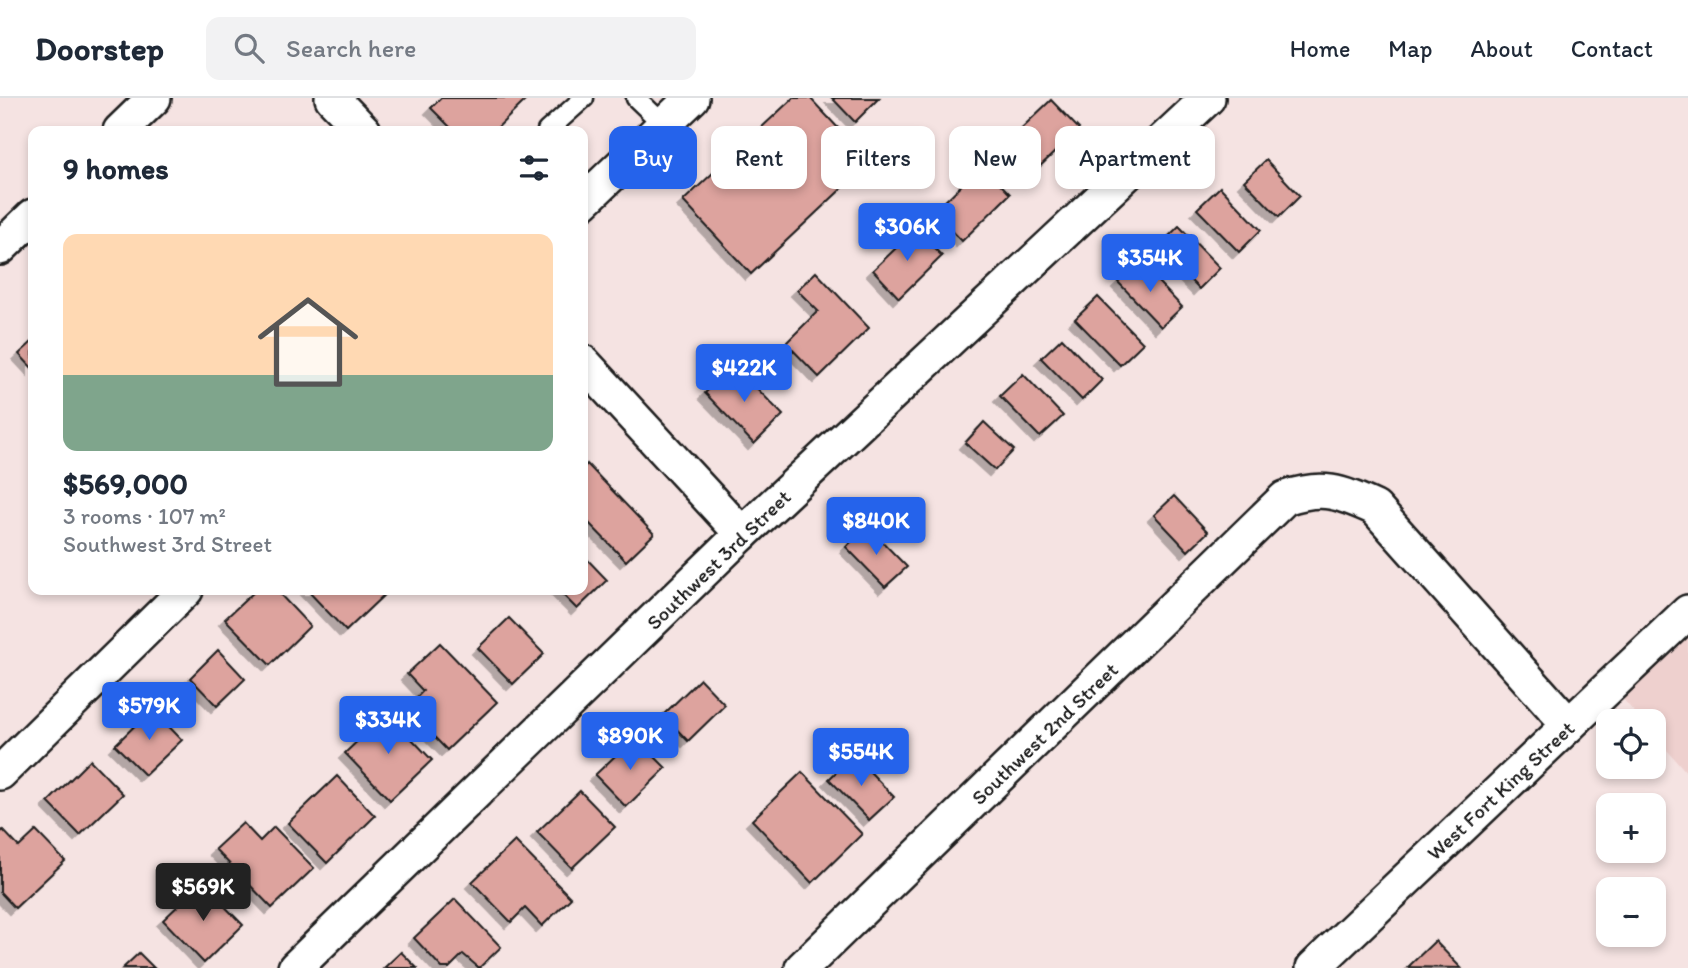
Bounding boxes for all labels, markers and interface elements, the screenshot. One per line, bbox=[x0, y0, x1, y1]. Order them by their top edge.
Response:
search box bbox=[206, 17, 696, 80]
text: Doorstep bbox=[35, 29, 164, 68]
icon: search bbox=[230, 29, 268, 67]
text: Search here bbox=[286, 32, 416, 64]
text: Home bbox=[1290, 34, 1350, 63]
text: Map bbox=[1388, 34, 1432, 63]
text: About bbox=[1470, 34, 1533, 63]
text: Contact bbox=[1571, 34, 1653, 63]
chip: Buy bbox=[609, 126, 697, 189]
chip: Rent bbox=[711, 126, 807, 189]
chip: Filters bbox=[821, 126, 935, 189]
chip: New bbox=[949, 126, 1041, 189]
chip: Apartment bbox=[1055, 126, 1215, 189]
icon: filters bbox=[515, 149, 553, 187]
text: 9 homes bbox=[63, 150, 169, 187]
pin: $306K bbox=[858, 204, 956, 263]
text: $306K bbox=[874, 212, 940, 240]
pin: $354K bbox=[1101, 234, 1199, 294]
text: $354K bbox=[1118, 243, 1182, 271]
icon: home bbox=[245, 279, 371, 405]
pin: $422K bbox=[695, 344, 793, 404]
text: $422K bbox=[712, 353, 776, 381]
text: $569,000 bbox=[63, 465, 188, 502]
street label: Southwest 3rd Street bbox=[641, 484, 795, 634]
pin: $840K bbox=[827, 498, 925, 557]
text: 3 rooms · 107 m² bbox=[63, 502, 226, 530]
text: $840K bbox=[843, 506, 909, 534]
text: Southwest 3rd Street bbox=[63, 530, 272, 558]
street label: Southwest 2nd Street bbox=[965, 657, 1123, 809]
pin: $579K bbox=[100, 682, 198, 742]
text: $579K bbox=[118, 691, 180, 719]
pin: $334K bbox=[339, 696, 437, 756]
text: $334K bbox=[355, 705, 421, 733]
map controls bbox=[1596, 709, 1666, 947]
button: locate bbox=[1596, 709, 1666, 779]
pin: $890K bbox=[581, 712, 679, 772]
street label: West Fort King Street bbox=[1421, 715, 1579, 865]
text: $890K bbox=[597, 721, 663, 749]
pin: $554K bbox=[812, 728, 910, 788]
text: $554K bbox=[829, 737, 893, 765]
button: + bbox=[1596, 793, 1666, 863]
pin: $569K bbox=[154, 864, 252, 923]
text: $569K bbox=[172, 872, 234, 900]
button: − bbox=[1596, 877, 1666, 947]

